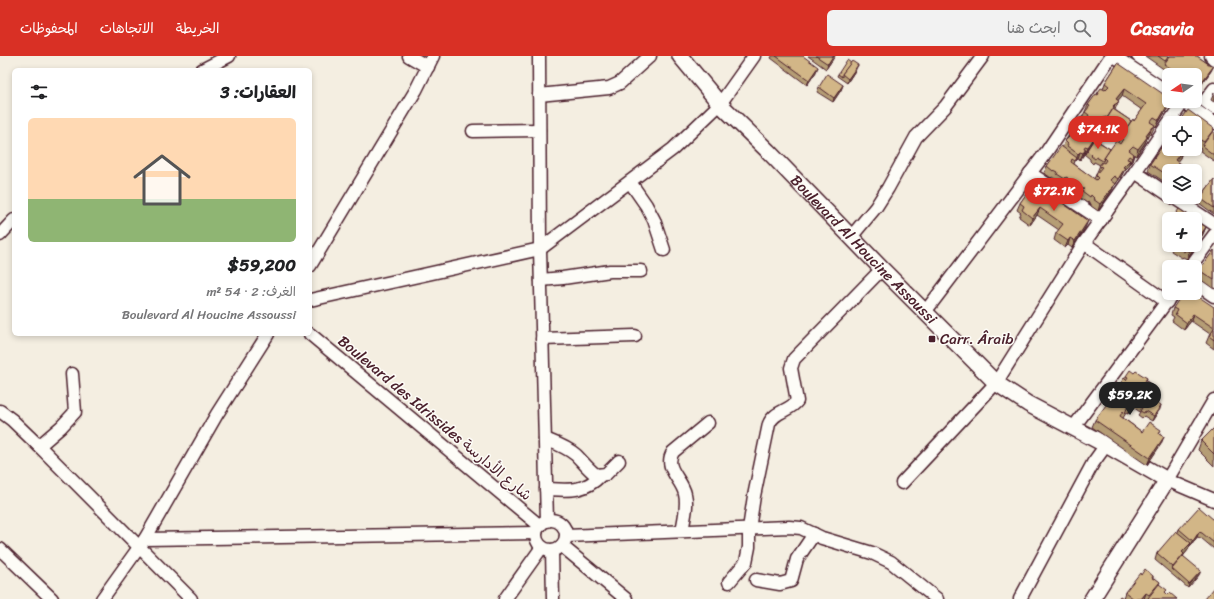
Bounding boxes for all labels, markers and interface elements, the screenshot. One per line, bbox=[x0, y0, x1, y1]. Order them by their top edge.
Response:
search box bbox=[827, 10, 1107, 46]
text: Casavia bbox=[1131, 12, 1194, 45]
text: ابحث هنا bbox=[1007, 15, 1061, 41]
text: المحفوظات bbox=[20, 16, 78, 41]
text: الاتجاهات bbox=[100, 16, 154, 41]
text: الخريطة bbox=[176, 16, 219, 41]
icon: search bbox=[1071, 17, 1093, 39]
north arrow bbox=[1162, 68, 1202, 108]
map controls bbox=[1162, 68, 1202, 300]
text: العقارات: 3 bbox=[220, 77, 296, 107]
icon: filters bbox=[28, 81, 50, 103]
pin: $74.1K bbox=[1065, 116, 1131, 150]
button: locate bbox=[1162, 116, 1202, 156]
text: $74.1K bbox=[1077, 117, 1119, 140]
icon: home bbox=[126, 144, 198, 216]
button: layers bbox=[1162, 164, 1202, 204]
street label: Boulevard Al Houcine Assoussi bbox=[784, 168, 944, 331]
pin: $72.1K bbox=[1021, 178, 1087, 212]
text: $72.1K bbox=[1033, 179, 1075, 202]
button: + bbox=[1162, 212, 1202, 252]
text: $59,200 bbox=[228, 250, 296, 280]
button: − bbox=[1162, 260, 1202, 300]
text: الغرف: 2 · 54 m² bbox=[206, 280, 296, 303]
text: Boulevard Al Houcine Assoussi bbox=[122, 303, 296, 326]
place label: Carr. Âraib bbox=[940, 326, 1014, 352]
street label: Boulevard des Idrissides شارع الأدارسة bbox=[332, 329, 538, 507]
marker: Carr. Âraib bbox=[927, 334, 937, 344]
pin: $59.2K bbox=[1097, 382, 1163, 416]
text: $59.2K bbox=[1108, 383, 1152, 406]

